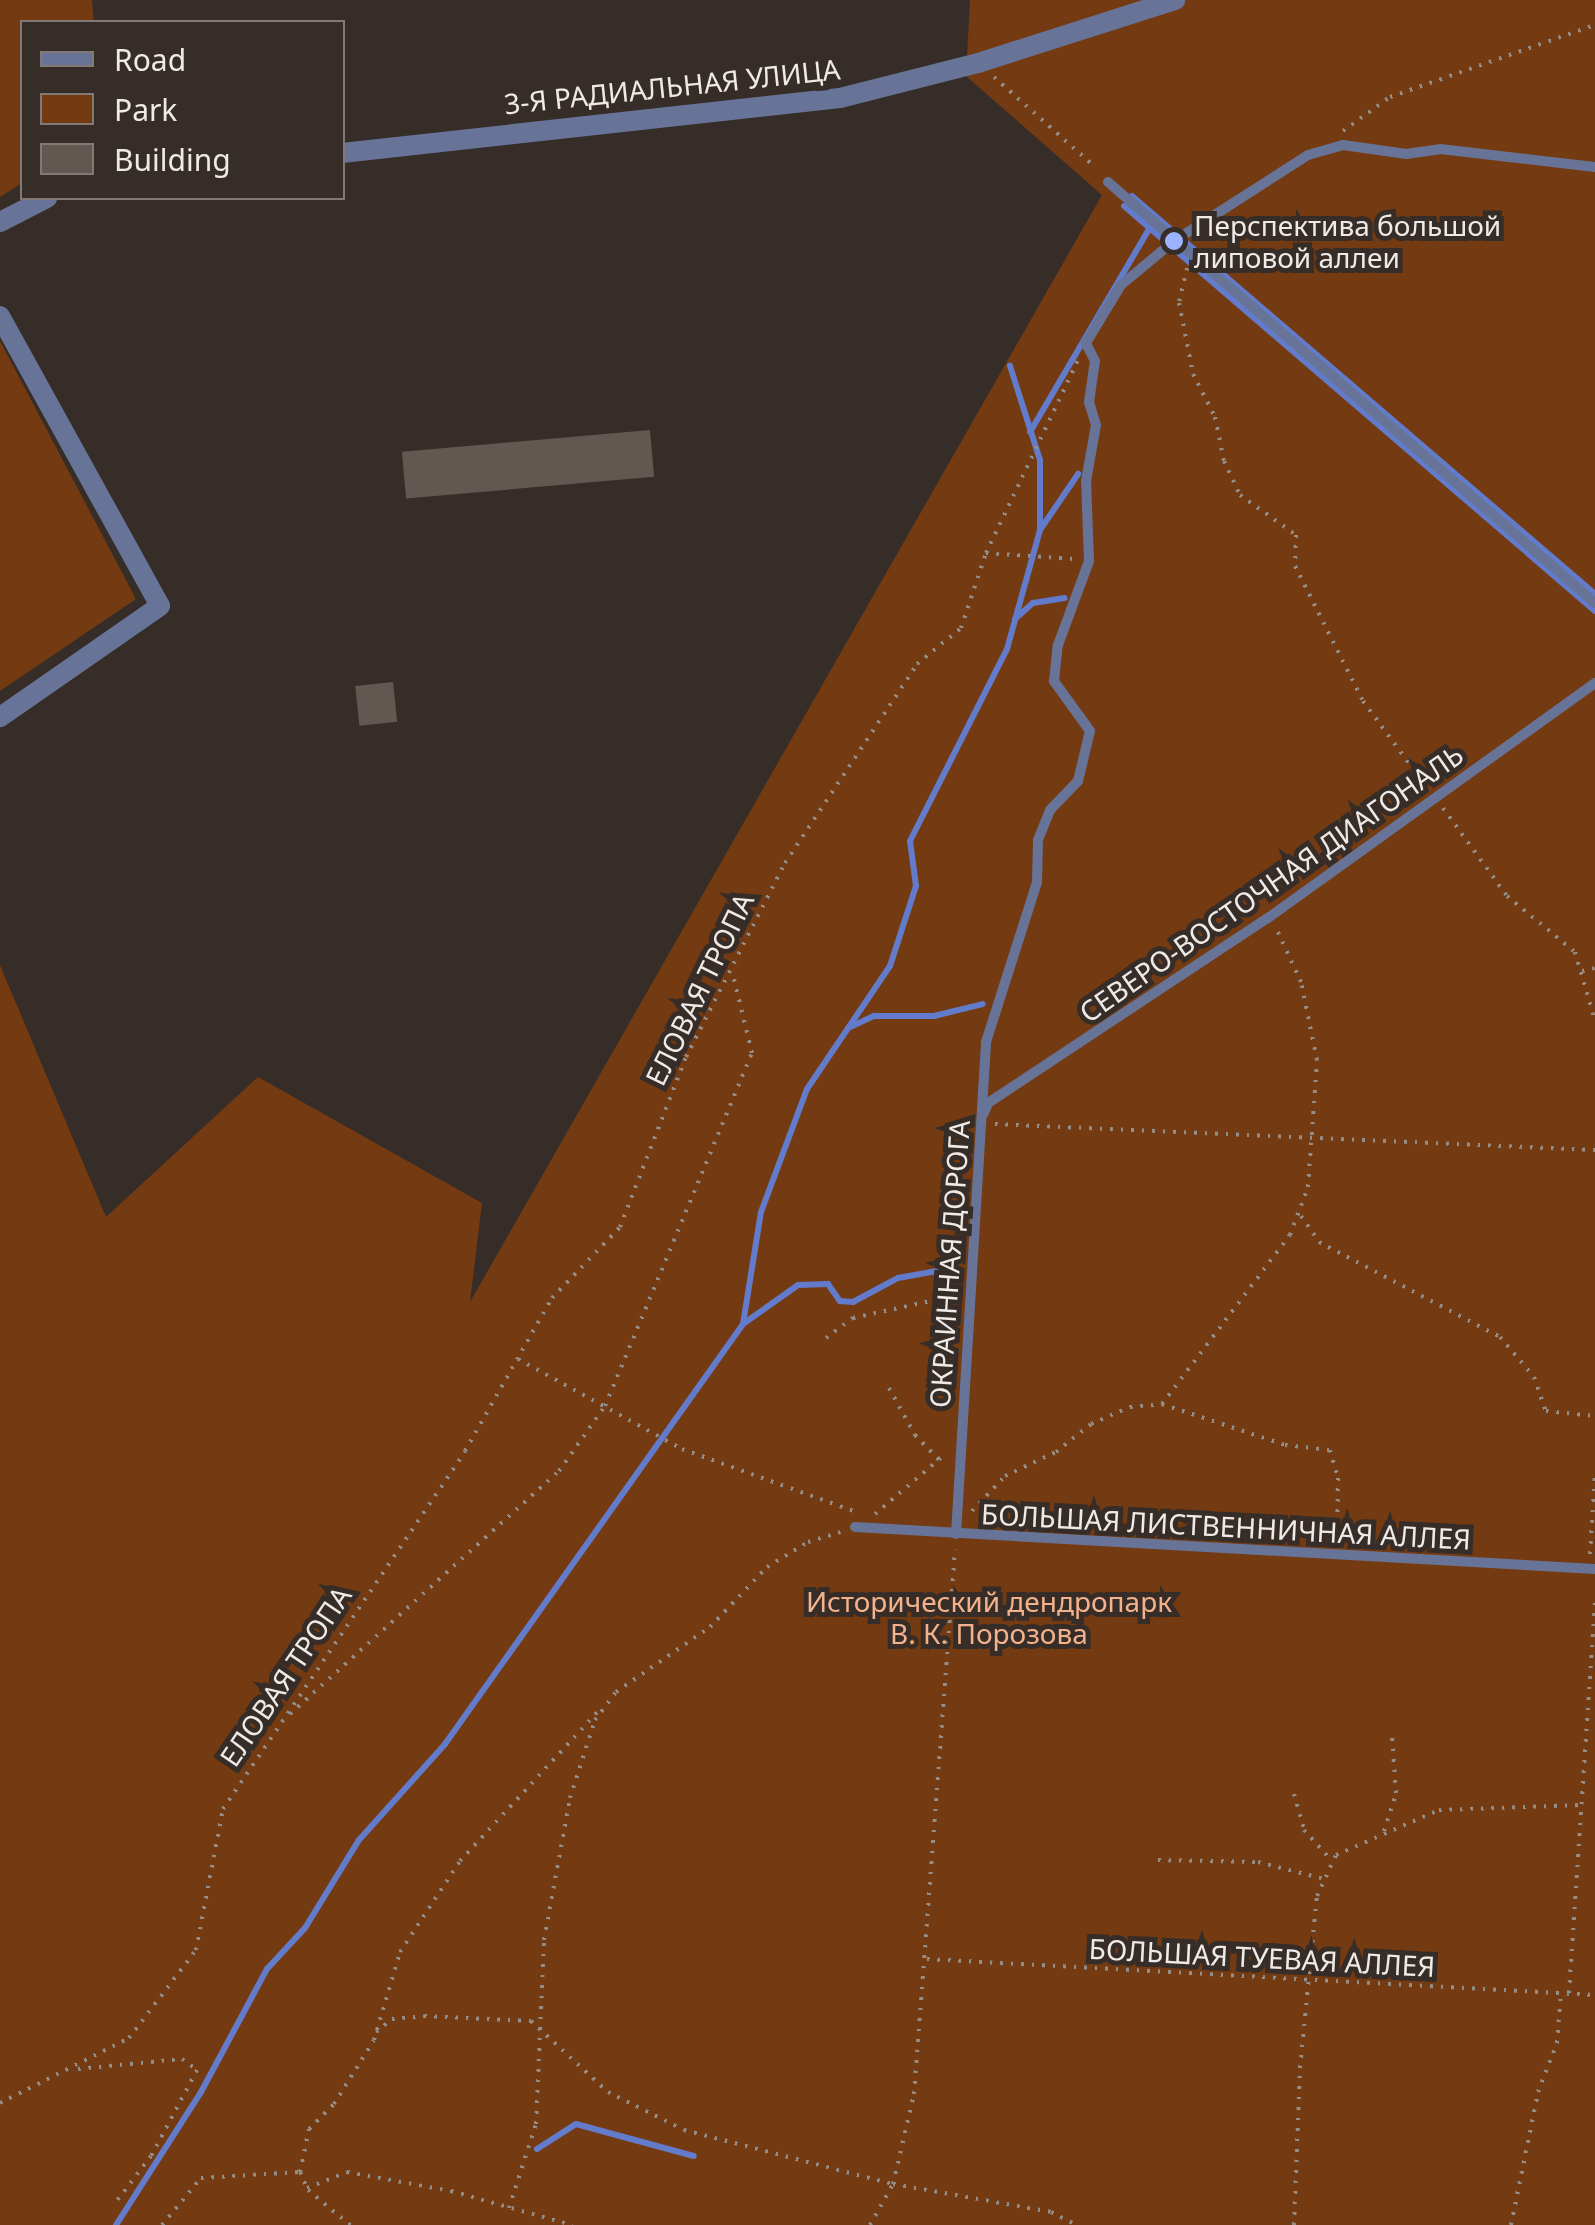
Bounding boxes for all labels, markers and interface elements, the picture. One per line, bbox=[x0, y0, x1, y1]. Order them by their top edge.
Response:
legend bbox=[20, 20, 345, 200]
text: Road bbox=[114, 39, 186, 80]
street label: 3-Я РАДИАЛЬНАЯ УЛИЦА bbox=[502, 52, 842, 120]
text: Park bbox=[114, 89, 177, 130]
text: Building bbox=[114, 139, 231, 180]
place label: Перспектива большой липовой аллеи bbox=[1194, 208, 1501, 274]
marker: Перспектива большой липовой аллеи bbox=[1163, 230, 1185, 252]
street label: СЕВЕРО-ВОСТОЧНАЯ ДИАГОНАЛЬ bbox=[1073, 737, 1469, 1029]
street label: ЕЛОВАЯ ТРОПА bbox=[638, 887, 760, 1091]
street label: ОКРАИННАЯ ДОРОГА bbox=[922, 1119, 976, 1409]
street label: БОЛЬШАЯ ЛИСТВЕННИЧНАЯ АЛЛЕЯ bbox=[980, 1496, 1472, 1556]
street label: ЕЛОВАЯ ТРОПА bbox=[212, 1580, 358, 1772]
park label: Исторический дендропарк В. К. Порозова bbox=[806, 1584, 1172, 1650]
street label: БОЛЬШАЯ ТУЕВАЯ АЛЛЕЯ bbox=[1088, 1931, 1436, 1983]

